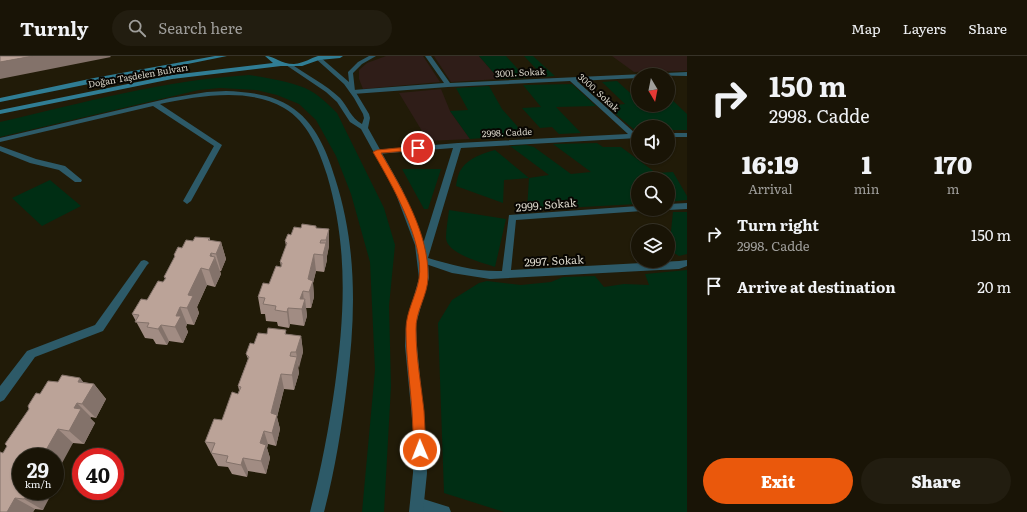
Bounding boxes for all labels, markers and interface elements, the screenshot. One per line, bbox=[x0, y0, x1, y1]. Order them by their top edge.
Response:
search box bbox=[112, 10, 392, 46]
text: Turnly bbox=[20, 14, 88, 42]
text: Search here bbox=[158, 16, 242, 39]
icon: search bbox=[126, 17, 148, 39]
text: Map bbox=[851, 18, 881, 38]
text: Layers bbox=[903, 18, 946, 38]
text: Share bbox=[968, 18, 1007, 38]
street label: Doğan Taşdelen Bulvarı bbox=[87, 59, 189, 91]
street label: 3001. Sokak bbox=[495, 64, 546, 80]
text: 150 m bbox=[769, 64, 847, 106]
north arrow bbox=[631, 68, 675, 112]
map controls bbox=[631, 68, 675, 268]
street label: 3000. Sokak bbox=[575, 70, 623, 115]
icon: right bbox=[703, 72, 755, 124]
text: 2998. Cadde bbox=[769, 102, 869, 129]
button: sound bbox=[631, 120, 675, 164]
street label: 2998. Cadde bbox=[482, 124, 533, 140]
pin bbox=[401, 131, 435, 165]
icon: arrive bbox=[407, 137, 429, 159]
text: 16:19 bbox=[742, 146, 799, 181]
text: 1 bbox=[861, 146, 872, 181]
text: 170 bbox=[934, 146, 972, 181]
button: search bbox=[631, 172, 675, 216]
text: Arrival bbox=[748, 179, 793, 198]
text: min bbox=[854, 179, 879, 198]
text: m bbox=[947, 179, 959, 198]
street label: 2999. Sokak bbox=[515, 193, 577, 215]
text: Turn right bbox=[737, 213, 819, 236]
icon: right bbox=[703, 223, 725, 245]
text: 150 m bbox=[971, 223, 1011, 246]
button: layers bbox=[631, 224, 675, 268]
text: 2998. Cadde bbox=[737, 236, 810, 255]
street label: 2997. Sokak bbox=[524, 250, 584, 270]
icon: arrive bbox=[703, 275, 725, 297]
text: Arrive at destination bbox=[737, 275, 896, 298]
text: 20 m bbox=[977, 275, 1011, 298]
position arrow bbox=[399, 429, 441, 471]
speed limit sign: 40 bbox=[72, 448, 124, 500]
text: 29 bbox=[27, 454, 49, 484]
button: Exit bbox=[703, 458, 853, 504]
button: Share bbox=[861, 458, 1011, 504]
text: km/h bbox=[25, 476, 51, 491]

